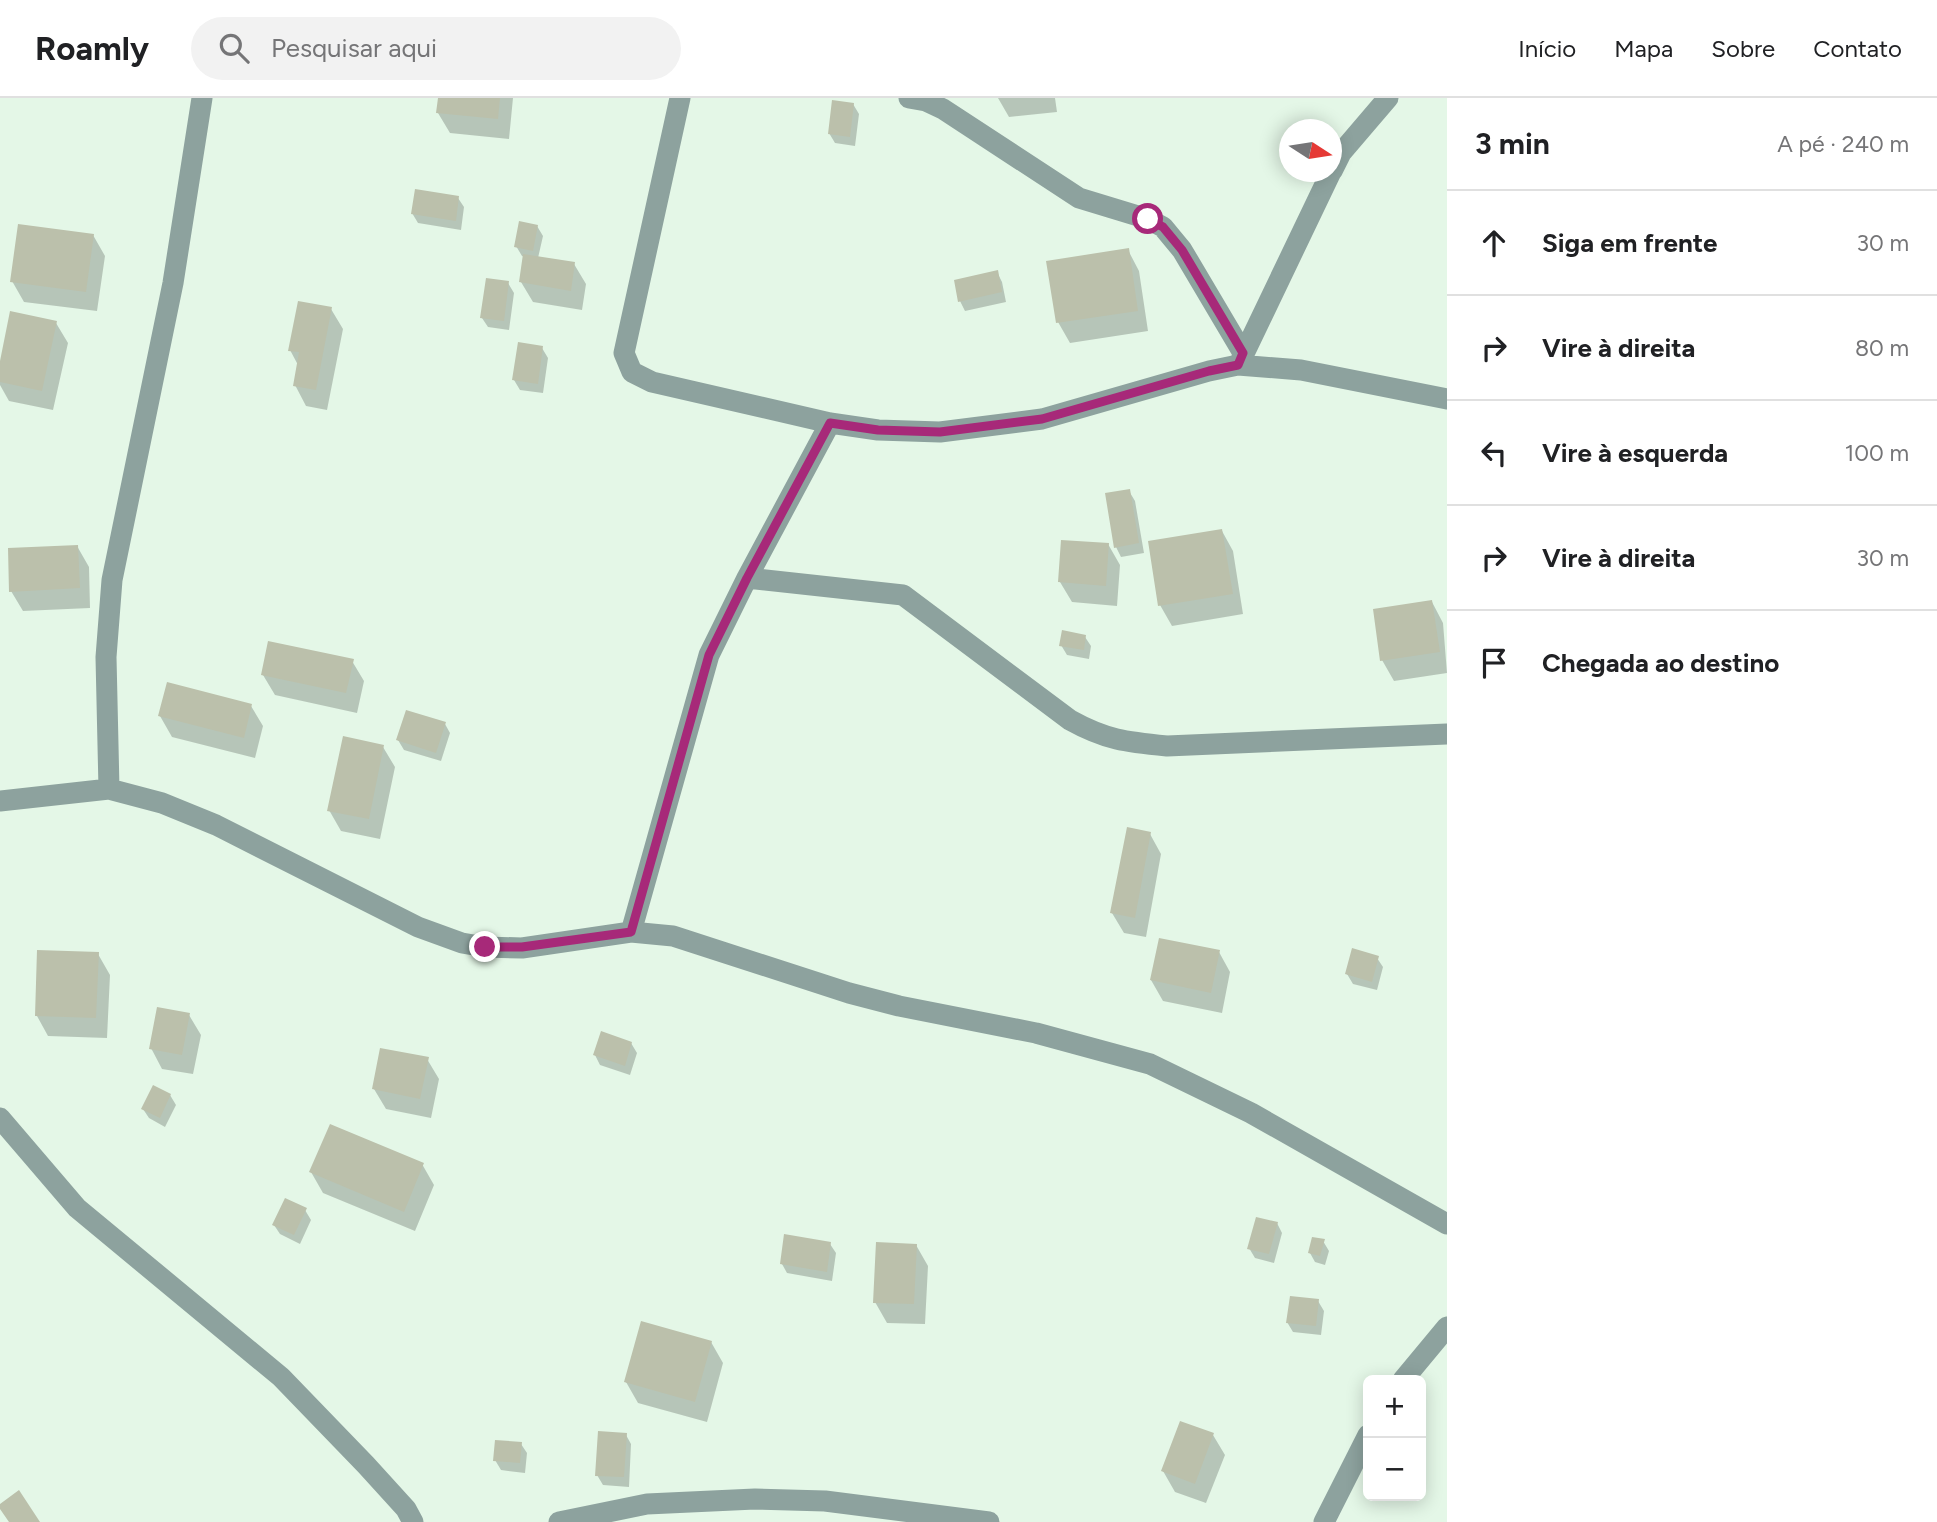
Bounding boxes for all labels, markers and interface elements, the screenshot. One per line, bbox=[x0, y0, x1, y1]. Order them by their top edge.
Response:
search box bbox=[191, 17, 681, 80]
text: Roamly bbox=[35, 29, 149, 68]
icon: search bbox=[215, 29, 253, 67]
text: Pesquisar aqui bbox=[271, 32, 437, 64]
text: Início bbox=[1518, 34, 1576, 63]
text: Mapa bbox=[1614, 34, 1673, 63]
text: Sobre bbox=[1711, 34, 1775, 63]
text: Contato bbox=[1813, 34, 1902, 63]
north arrow bbox=[1279, 119, 1342, 182]
text: 3 min bbox=[1475, 125, 1550, 162]
text: A pé · 240 m bbox=[1777, 130, 1909, 158]
route start bbox=[1132, 203, 1163, 234]
icon: ahead bbox=[1475, 224, 1513, 262]
text: Siga em frente bbox=[1542, 227, 1717, 259]
text: 30 m bbox=[1856, 229, 1909, 257]
icon: right bbox=[1475, 329, 1513, 367]
text: Vire à direita bbox=[1542, 332, 1695, 364]
text: 80 m bbox=[1855, 334, 1909, 362]
icon: left bbox=[1475, 434, 1513, 472]
text: Vire à esquerda bbox=[1542, 437, 1728, 469]
text: 100 m bbox=[1845, 439, 1909, 467]
icon: right bbox=[1475, 539, 1513, 577]
text: Vire à direita bbox=[1542, 542, 1695, 574]
text: 30 m bbox=[1856, 544, 1909, 572]
icon: arrive bbox=[1475, 644, 1513, 682]
text: Chegada ao destino bbox=[1542, 647, 1779, 679]
route end bbox=[469, 931, 500, 962]
map controls bbox=[1363, 1375, 1426, 1501]
button: + bbox=[1363, 1375, 1426, 1438]
button: − bbox=[1363, 1438, 1426, 1501]

